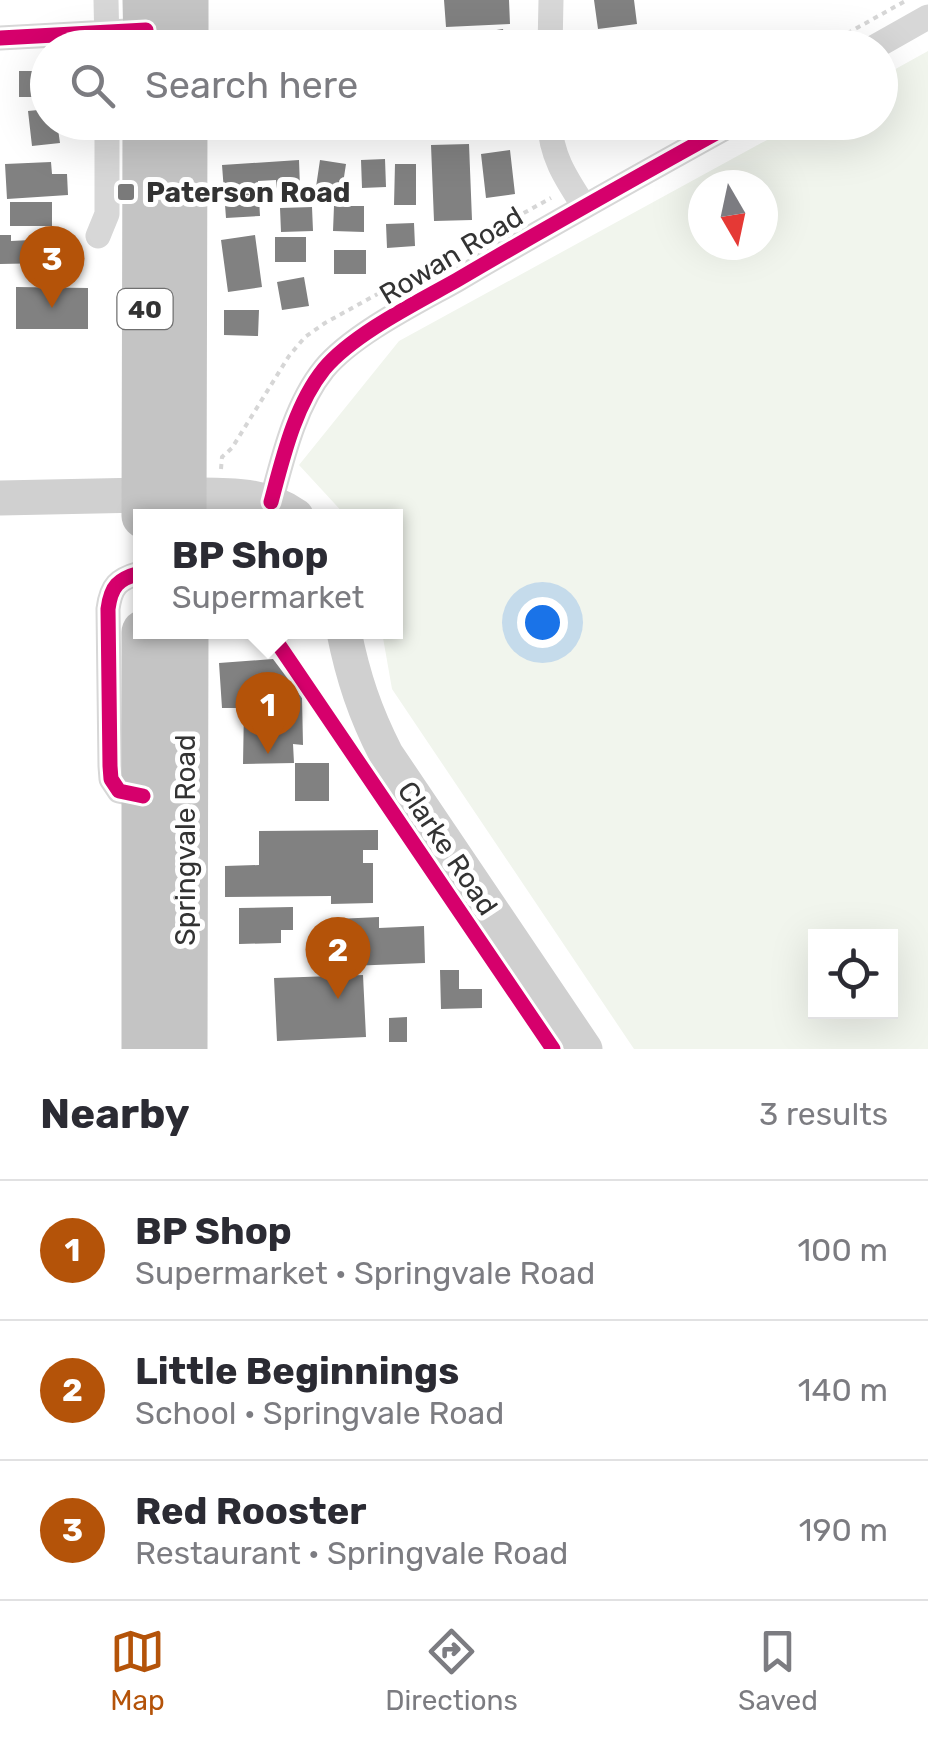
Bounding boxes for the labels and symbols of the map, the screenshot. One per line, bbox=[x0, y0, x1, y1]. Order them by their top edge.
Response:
north arrow bbox=[688, 170, 778, 260]
place label: Paterson Road bbox=[146, 176, 350, 209]
marker: Paterson Road bbox=[115, 181, 137, 203]
street label: Rowan Road bbox=[374, 200, 529, 311]
pin: 3 bbox=[20, 226, 84, 308]
road number: 40 bbox=[118, 289, 172, 329]
your location bbox=[517, 597, 568, 648]
pin: 1 bbox=[236, 672, 300, 754]
street label: Springvale Road bbox=[169, 734, 202, 946]
street label: Clarke Road bbox=[391, 775, 504, 921]
pin: 2 bbox=[306, 916, 370, 999]

